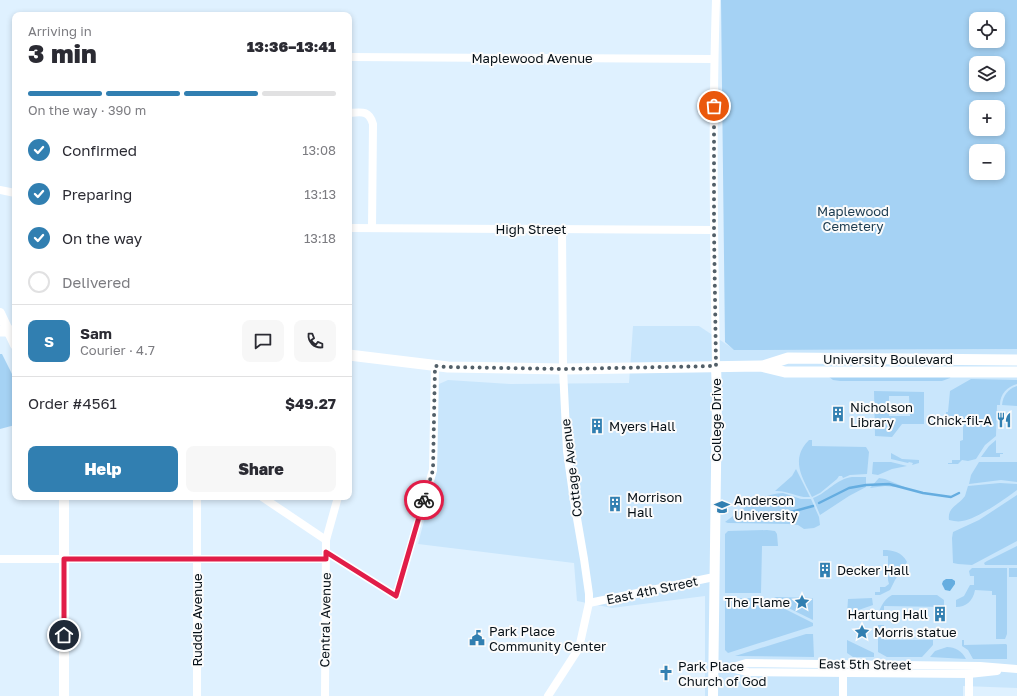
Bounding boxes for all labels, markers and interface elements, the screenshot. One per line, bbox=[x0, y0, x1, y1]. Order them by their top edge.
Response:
map controls bbox=[969, 12, 1005, 180]
button: locate bbox=[969, 12, 1005, 48]
text: Arriving in bbox=[28, 23, 92, 39]
text: 13:36–13:41 bbox=[247, 37, 336, 55]
text: 3 min bbox=[28, 38, 97, 69]
street label: Maplewood Avenue bbox=[471, 50, 593, 66]
button: layers bbox=[969, 56, 1005, 92]
pin bbox=[697, 89, 731, 123]
icon: bag bbox=[703, 95, 725, 117]
button: + bbox=[969, 100, 1005, 136]
text: On the way · 390 m bbox=[28, 102, 146, 118]
icon: check bbox=[28, 139, 50, 161]
text: Confirmed bbox=[62, 141, 137, 159]
text: 13:08 bbox=[302, 142, 336, 158]
button: − bbox=[969, 144, 1005, 180]
icon: check bbox=[28, 183, 50, 205]
text: Preparing bbox=[62, 185, 132, 203]
text: 13:13 bbox=[304, 186, 336, 202]
park label: Maplewood Cemetery bbox=[817, 203, 889, 234]
street label: High Street bbox=[495, 221, 567, 237]
icon: check bbox=[28, 227, 50, 249]
text: On the way bbox=[62, 229, 142, 247]
text: 13:18 bbox=[304, 230, 336, 246]
text: Delivered bbox=[62, 273, 130, 291]
button: chat bbox=[242, 320, 284, 362]
button: phone bbox=[294, 320, 336, 362]
text: Sam bbox=[80, 324, 112, 342]
text: S bbox=[44, 332, 54, 350]
text: Courier · 4.7 bbox=[80, 342, 155, 358]
street label: University Boulevard bbox=[823, 351, 953, 367]
street label: College Drive bbox=[708, 378, 724, 462]
text: Order #4561 bbox=[28, 394, 117, 412]
text: $49.27 bbox=[285, 394, 336, 412]
place label: Nicholson Library bbox=[850, 399, 913, 430]
building icon: Nicholson Library bbox=[829, 405, 847, 423]
restaurant icon: Chick-fil-A bbox=[995, 411, 1013, 429]
place label: Chick-fil-A bbox=[927, 412, 992, 428]
building icon: Myers Hall bbox=[588, 417, 606, 435]
street label: Cottage Avenue bbox=[557, 418, 585, 518]
place label: Myers Hall bbox=[609, 418, 676, 434]
button: Help bbox=[28, 446, 178, 492]
button: Share bbox=[186, 446, 336, 492]
courier bbox=[404, 480, 444, 520]
icon: bike bbox=[413, 489, 435, 511]
place label: Morrison Hall bbox=[627, 489, 682, 520]
place label: Anderson University bbox=[734, 492, 798, 523]
building icon: Morrison Hall bbox=[606, 495, 624, 513]
school or university icon: Anderson University bbox=[713, 498, 731, 516]
building icon: Decker Hall bbox=[816, 561, 834, 579]
place label: Decker Hall bbox=[837, 562, 909, 578]
street label: Central Avenue bbox=[316, 572, 334, 668]
street label: East 4th Street bbox=[605, 572, 699, 608]
street label: Ruddle Avenue bbox=[189, 573, 205, 667]
place icon: The Flame bbox=[793, 593, 811, 611]
place label: The Flame bbox=[725, 594, 790, 610]
building icon: Hartung Hall bbox=[931, 605, 949, 623]
place label: Hartung Hall bbox=[848, 606, 928, 622]
pin bbox=[47, 618, 81, 652]
place label: Park Place Community Center bbox=[489, 623, 606, 654]
place icon: Morris statue bbox=[853, 623, 871, 641]
icon: home bbox=[53, 624, 75, 646]
place label: Morris statue bbox=[874, 624, 957, 640]
public building icon: Park Place Community Center bbox=[468, 629, 486, 647]
street label: East 5th Street bbox=[818, 655, 912, 673]
place label: Park Place Church of God bbox=[678, 658, 767, 689]
church icon: Park Place Church of God bbox=[657, 664, 675, 682]

